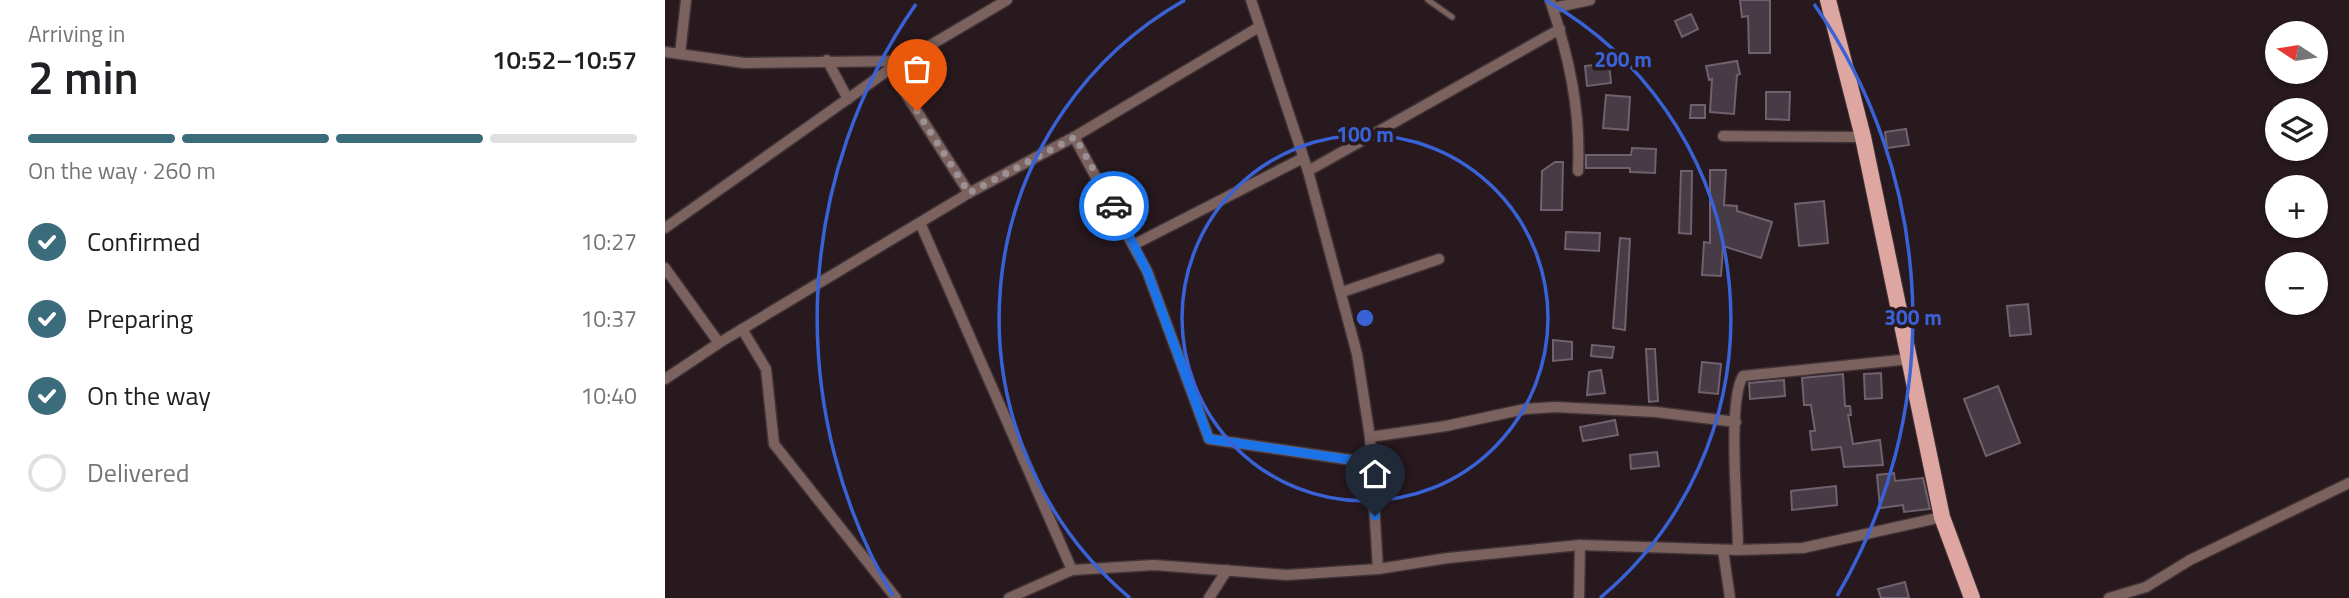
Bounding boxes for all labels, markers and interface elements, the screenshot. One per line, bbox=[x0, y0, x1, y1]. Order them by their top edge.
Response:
text: Arriving in bbox=[28, 16, 125, 51]
north arrow bbox=[2265, 21, 2327, 84]
map controls bbox=[2265, 21, 2328, 315]
pin bbox=[887, 39, 947, 111]
text: 10:52–10:57 bbox=[492, 40, 637, 79]
text: 2 min bbox=[28, 42, 139, 112]
text: 200 m bbox=[1594, 43, 1652, 75]
icon: bag bbox=[898, 50, 936, 88]
button: layers bbox=[2265, 98, 2328, 161]
text: 100 m bbox=[1336, 118, 1394, 150]
text: On the way · 260 m bbox=[28, 153, 216, 188]
courier bbox=[1079, 171, 1149, 241]
button: + bbox=[2265, 175, 2328, 238]
icon: car bbox=[1095, 187, 1133, 225]
text: Confirmed bbox=[87, 222, 201, 261]
icon: check bbox=[28, 223, 66, 261]
text: 10:27 bbox=[580, 224, 637, 259]
button: − bbox=[2265, 252, 2328, 315]
text: Preparing bbox=[87, 299, 193, 338]
icon: check bbox=[28, 300, 66, 338]
text: 10:37 bbox=[580, 301, 637, 336]
text: 300 m bbox=[1884, 301, 1942, 333]
centre of rings bbox=[1353, 306, 1377, 330]
text: On the way bbox=[87, 376, 211, 415]
icon: check bbox=[28, 377, 66, 415]
text: 10:40 bbox=[580, 378, 637, 413]
pin bbox=[1345, 444, 1405, 516]
text: Delivered bbox=[87, 453, 190, 492]
icon: home bbox=[1356, 455, 1394, 493]

